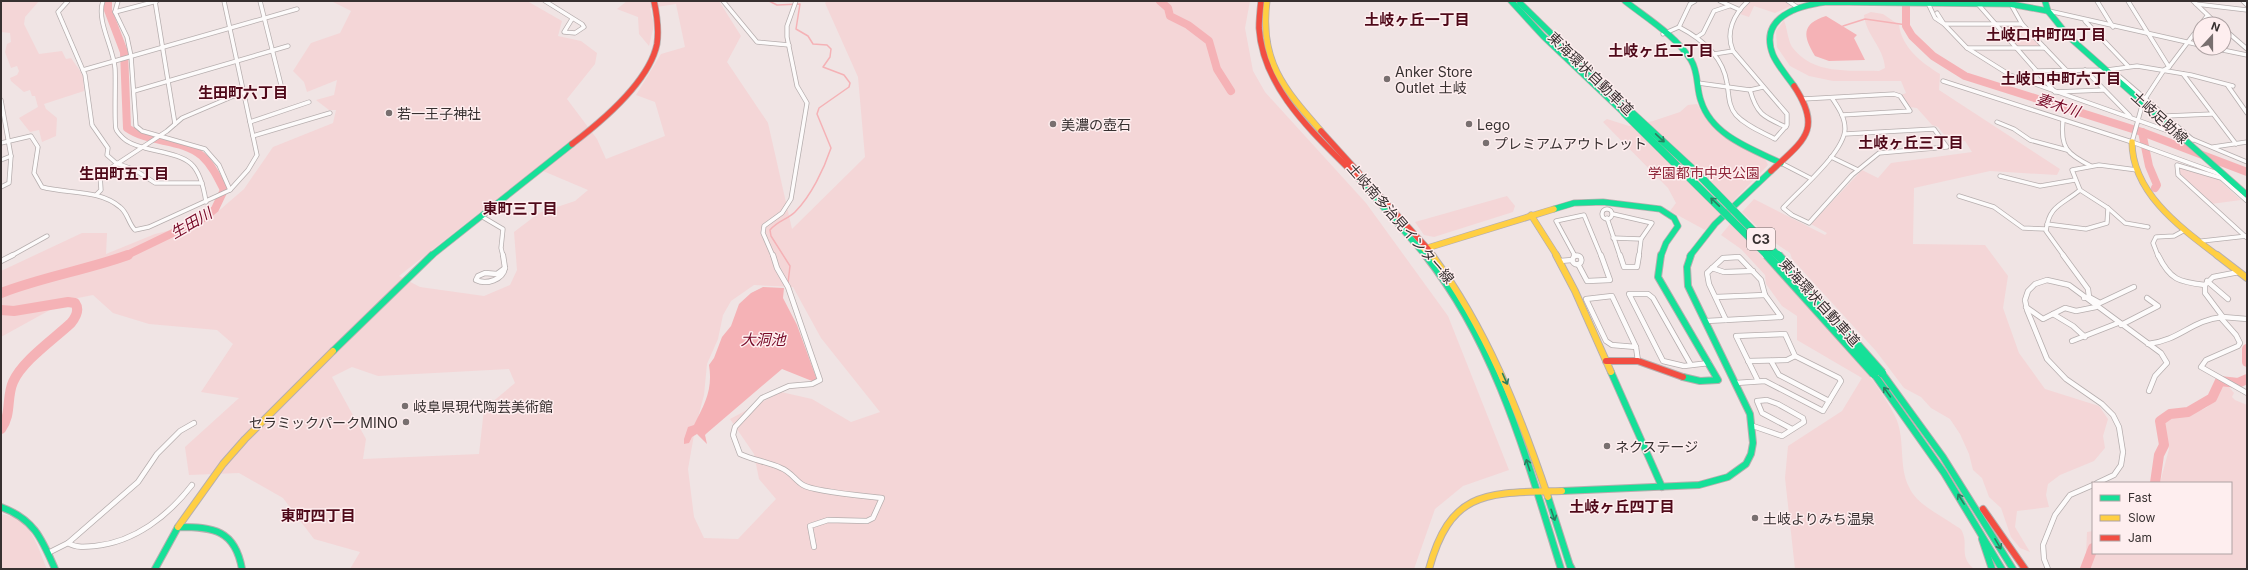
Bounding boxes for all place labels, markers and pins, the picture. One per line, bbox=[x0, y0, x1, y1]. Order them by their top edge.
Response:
place label: Anker Store Outlet 土岐 bbox=[1395, 63, 1473, 96]
marker: Anker Store Outlet 土岐 bbox=[1382, 74, 1392, 84]
place label: 若一王子神社 bbox=[397, 105, 481, 122]
marker: 若一王子神社 bbox=[384, 108, 394, 118]
place label: 美濃の壺石 bbox=[1061, 116, 1131, 133]
place label: Lego bbox=[1477, 116, 1510, 133]
marker: 美濃の壺石 bbox=[1048, 119, 1058, 129]
marker: Lego bbox=[1464, 119, 1474, 129]
place label: プレミアムアウトレット bbox=[1494, 135, 1647, 152]
marker: プレミアムアウトレット bbox=[1481, 138, 1491, 148]
place label: 岐阜県現代陶芸美術館 bbox=[413, 398, 553, 415]
marker: 岐阜県現代陶芸美術館 bbox=[400, 401, 410, 411]
place label: セラミックパークMINO bbox=[249, 414, 398, 431]
marker: セラミックパークMINO bbox=[401, 417, 411, 427]
place label: ネクステージ bbox=[1615, 438, 1698, 455]
marker: ネクステージ bbox=[1602, 441, 1612, 451]
place label: 土岐よりみち温泉 bbox=[1763, 510, 1875, 527]
marker: 土岐よりみち温泉 bbox=[1750, 513, 1760, 523]

